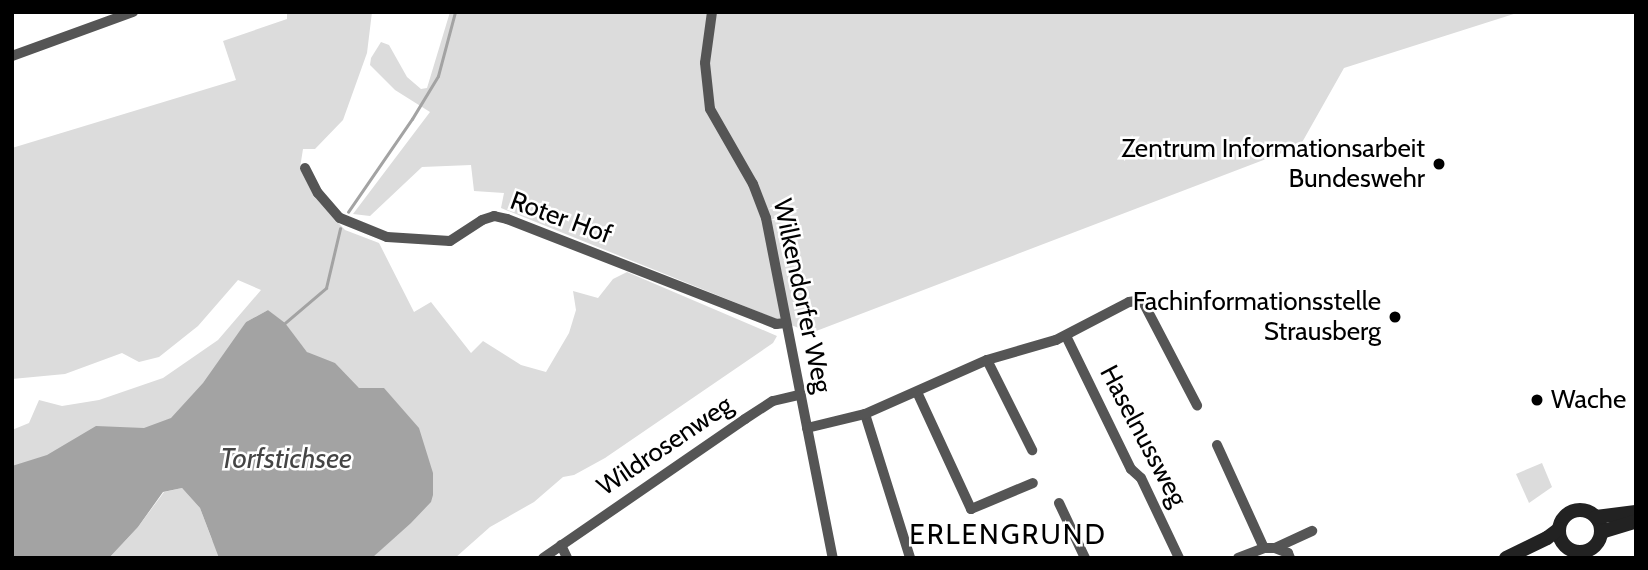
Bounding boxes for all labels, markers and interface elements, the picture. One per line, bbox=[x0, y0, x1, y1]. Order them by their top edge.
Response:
place label: Zentrum Informationsarbeit Bundeswehr bbox=[1121, 133, 1425, 194]
marker: Zentrum Informationsarbeit Bundeswehr bbox=[1431, 156, 1447, 172]
street label: Roter Hof bbox=[506, 185, 616, 251]
street label: Wilkendorfer Weg bbox=[766, 196, 838, 396]
place label: Fachinformationsstelle Strausberg bbox=[1133, 286, 1381, 348]
marker: Fachinformationsstelle Strausberg bbox=[1387, 309, 1403, 325]
street label: Haselnussweg bbox=[1093, 360, 1193, 512]
place label: Wache bbox=[1551, 384, 1626, 416]
street label: Wildrosenweg bbox=[592, 389, 738, 503]
marker: Wache bbox=[1529, 392, 1545, 408]
water label: Torfstichsee bbox=[220, 441, 352, 475]
district label: ERLENGRUND bbox=[910, 517, 1106, 551]

